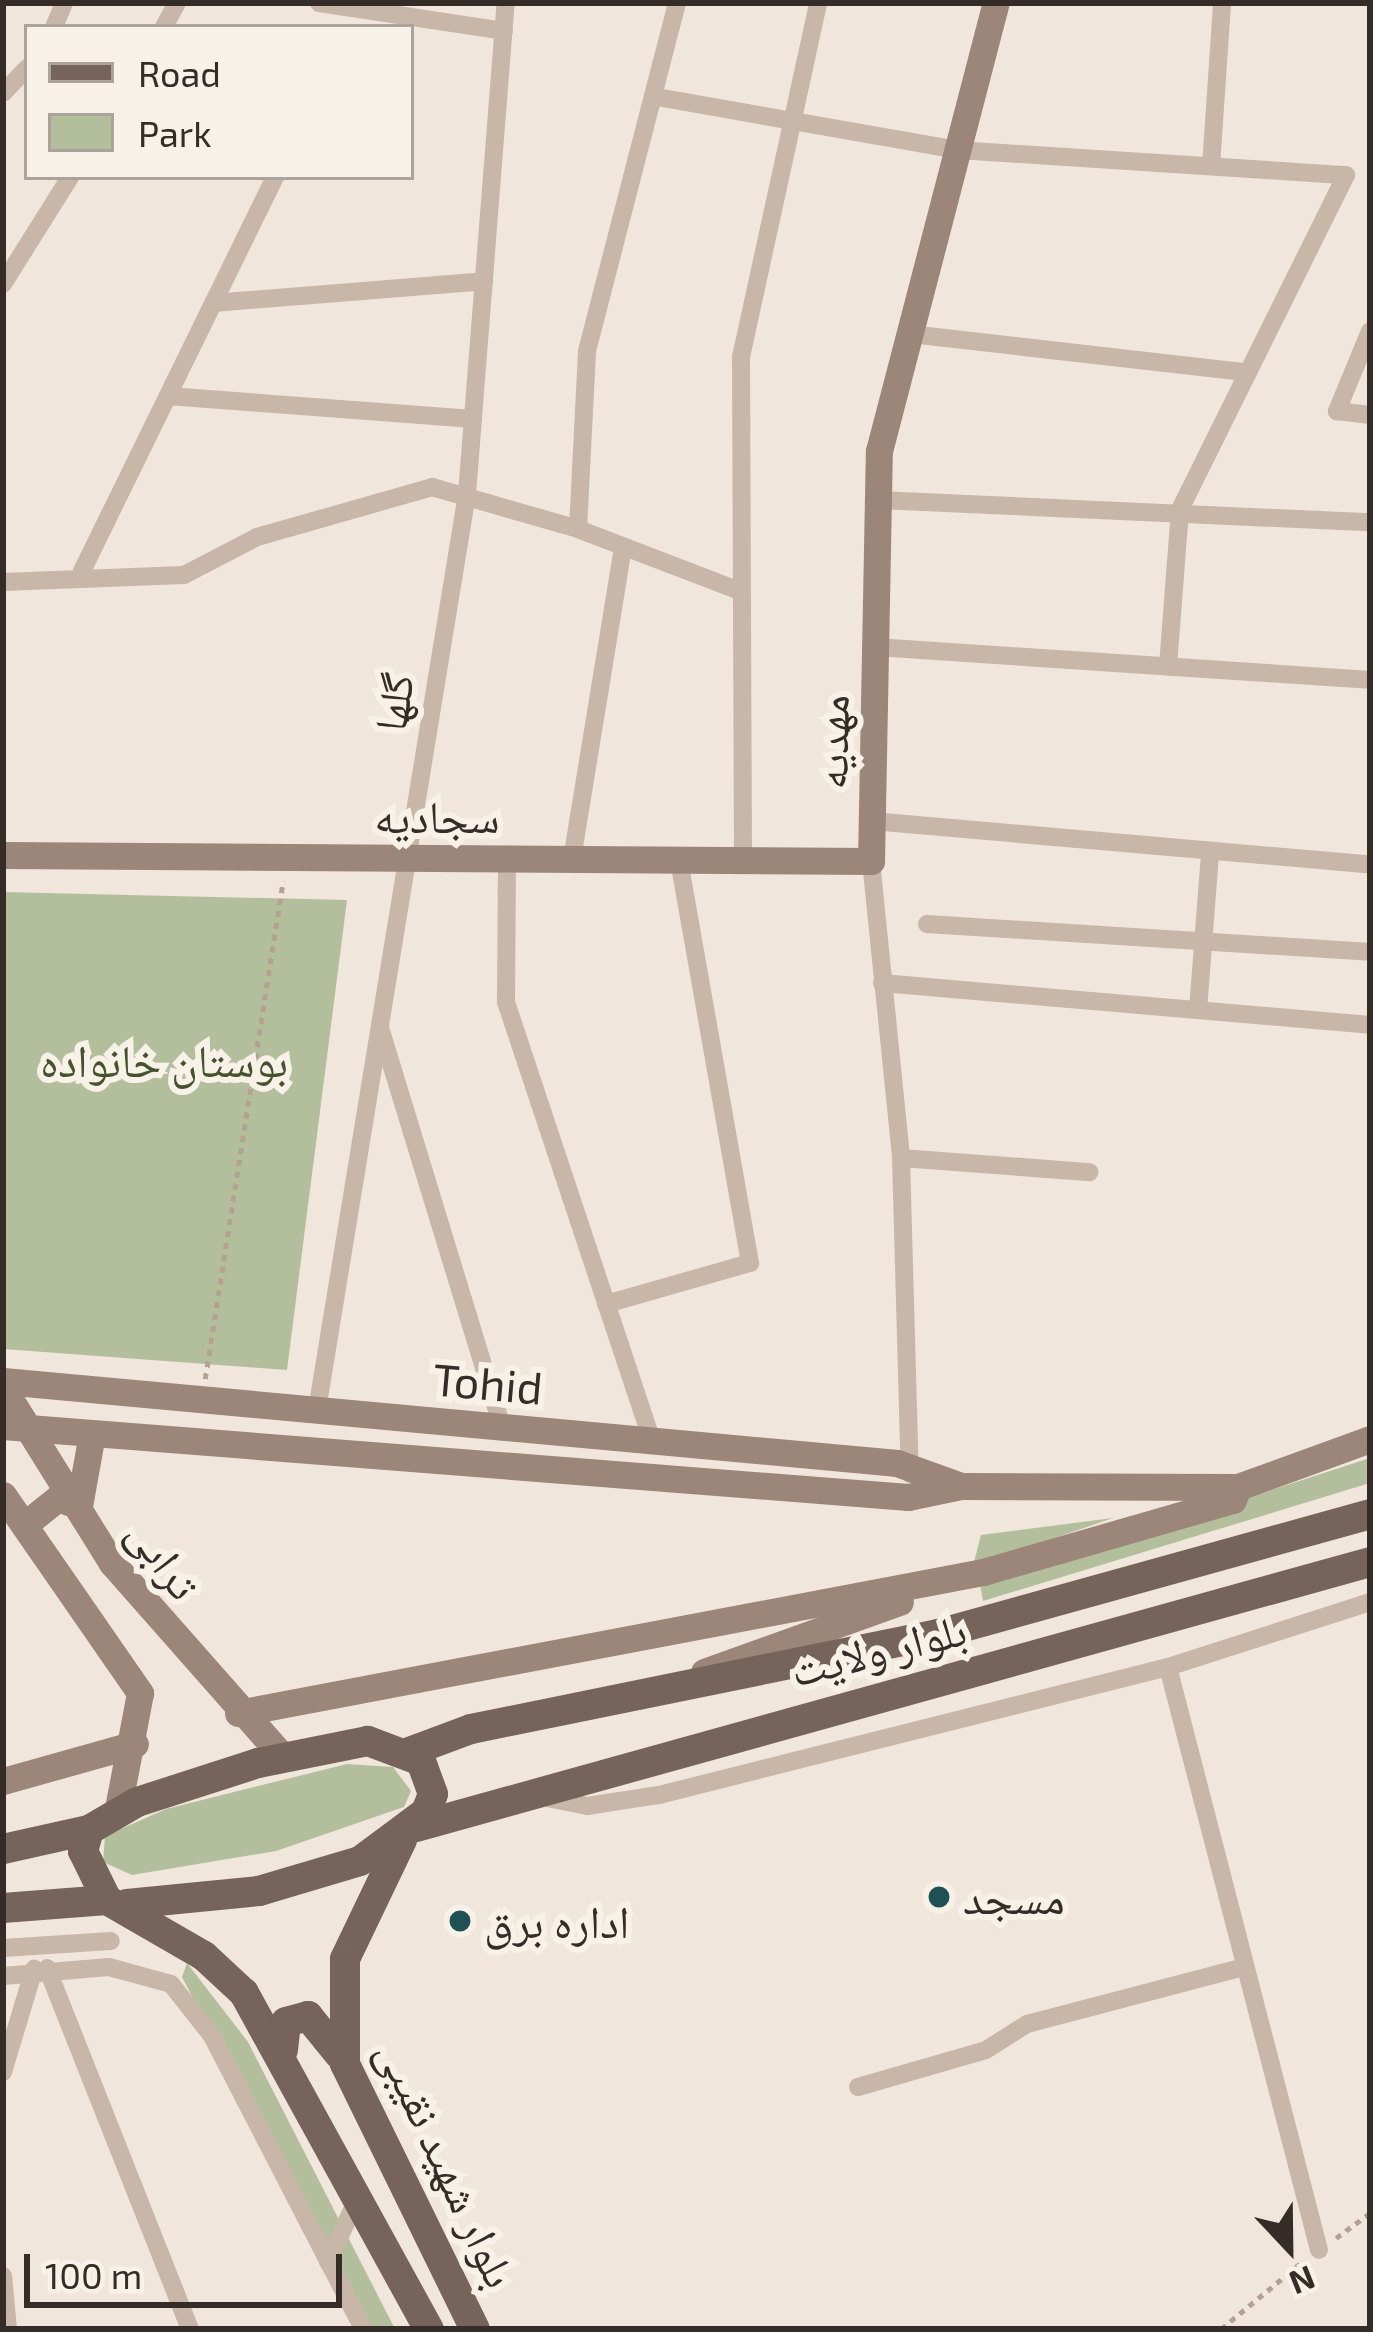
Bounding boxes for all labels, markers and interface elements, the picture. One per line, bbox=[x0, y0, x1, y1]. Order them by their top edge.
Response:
legend bbox=[24, 24, 414, 180]
text: Road bbox=[138, 51, 221, 94]
text: Park bbox=[138, 111, 212, 154]
street label: گلها bbox=[362, 669, 424, 735]
street label: مهدیه bbox=[803, 694, 859, 790]
street label: سجادیه bbox=[374, 789, 500, 843]
park label: بوستان خانواده bbox=[40, 1033, 288, 1087]
street label: Tohid bbox=[431, 1351, 545, 1415]
street label: ترابی bbox=[117, 1507, 213, 1609]
street label: بلوار ولایت bbox=[785, 1601, 971, 1697]
place label: مسجد bbox=[963, 1870, 1065, 1924]
marker: مسجد bbox=[926, 1884, 952, 1910]
place label: اداره برق bbox=[484, 1894, 629, 1948]
marker: اداره برق bbox=[447, 1908, 473, 1934]
street label: بلوار شهید نقیبی bbox=[367, 2031, 529, 2295]
north arrow bbox=[1229, 2188, 1349, 2308]
scale bar bbox=[30, 2230, 348, 2304]
text: 100 m bbox=[45, 2253, 142, 2296]
text: N bbox=[1284, 2258, 1321, 2304]

